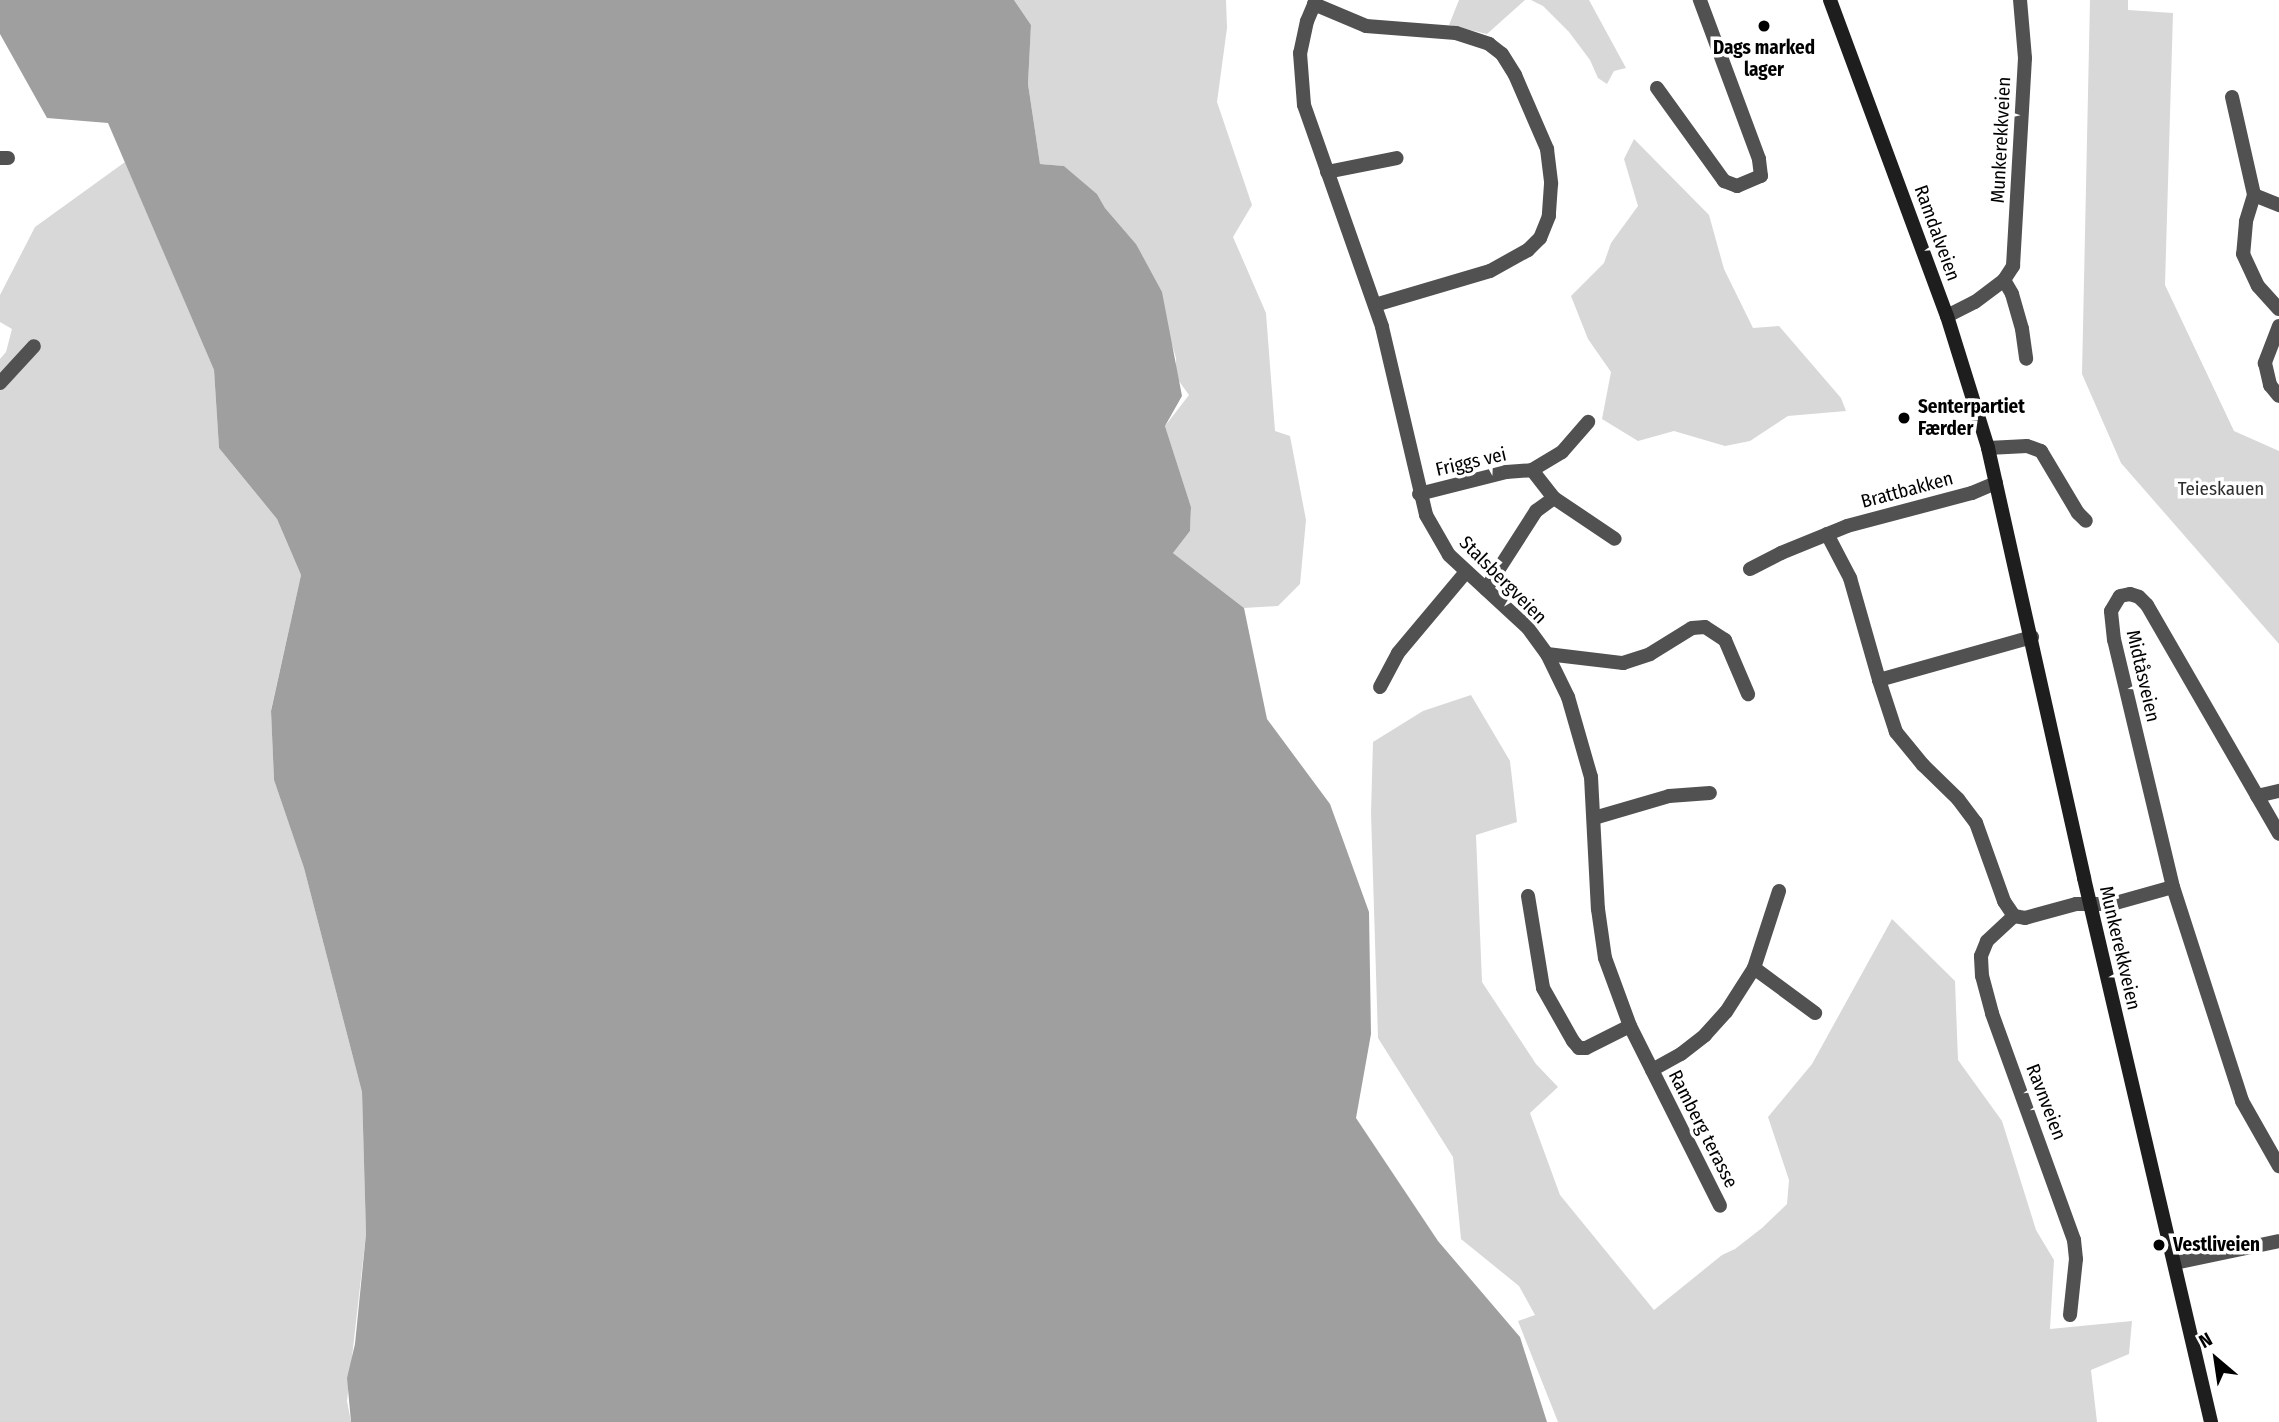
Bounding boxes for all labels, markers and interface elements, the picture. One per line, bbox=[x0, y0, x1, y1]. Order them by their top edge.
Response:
marker: Dags marked lager bbox=[1756, 18, 1772, 34]
place label: Dags marked lager bbox=[1713, 37, 1815, 81]
street label: Munkerekkveien bbox=[1986, 76, 2016, 204]
street label: Ramdalveien bbox=[1909, 182, 1965, 284]
place label: Senterpartiet Færder bbox=[1918, 396, 2025, 440]
marker: Senterpartiet Færder bbox=[1896, 410, 1912, 426]
street label: Friggs vei bbox=[1433, 443, 1509, 481]
street label: Brattbakken bbox=[1858, 467, 1956, 513]
park label: Teieskauen bbox=[2178, 478, 2264, 500]
street label: Stalsbergveien bbox=[1454, 531, 1552, 629]
street label: Midtåsveien bbox=[2121, 628, 2165, 724]
street label: Munkerekkveien bbox=[2095, 884, 2145, 1012]
street label: Ravnveien bbox=[2021, 1061, 2071, 1143]
street label: Ramberg terasse bbox=[1663, 1066, 1743, 1192]
place label: Vestliveien bbox=[2173, 1234, 2260, 1256]
marker: Vestliveien bbox=[2151, 1237, 2167, 1253]
north arrow bbox=[2181, 1324, 2251, 1394]
text: N bbox=[2195, 1327, 2216, 1353]

